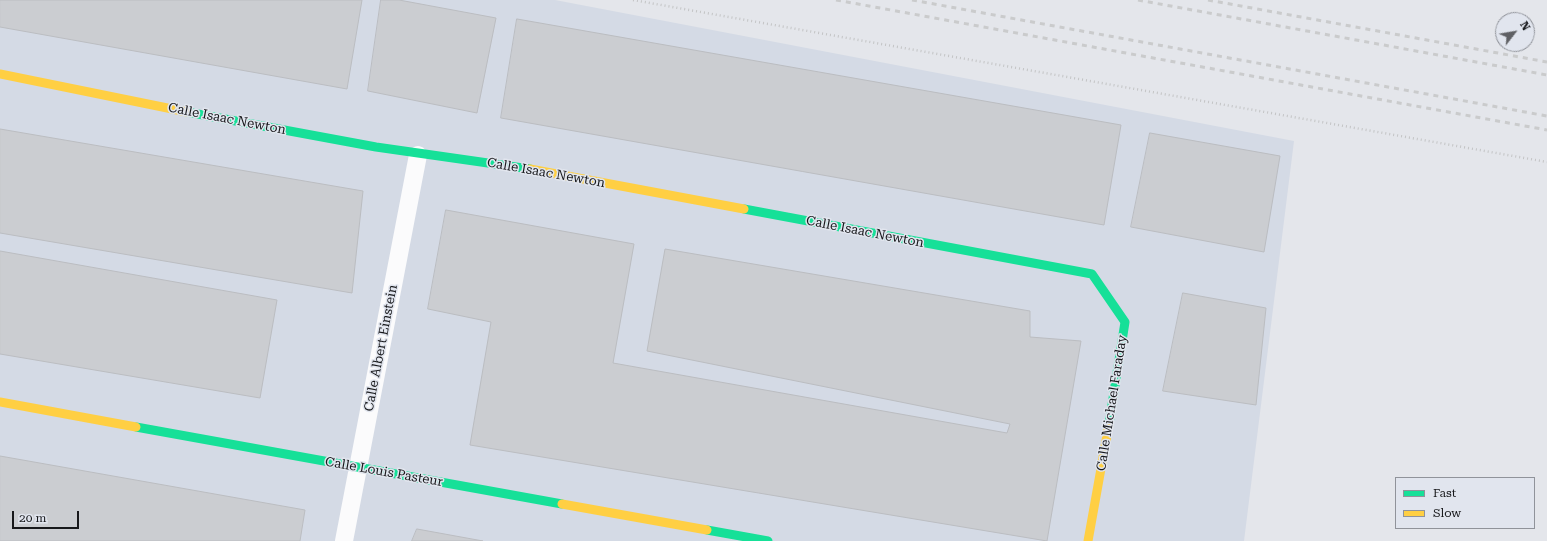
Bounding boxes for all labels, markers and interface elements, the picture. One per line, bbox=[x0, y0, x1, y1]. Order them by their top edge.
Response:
north arrow bbox=[1495, 12, 1535, 52]
text: N bbox=[1517, 19, 1533, 33]
street label: Calle Isaac Newton bbox=[167, 100, 287, 138]
street label: Calle Isaac Newton bbox=[486, 155, 606, 191]
street label: Calle Isaac Newton bbox=[805, 213, 925, 251]
street label: Calle Albert Einstein bbox=[361, 283, 401, 413]
street label: Calle Michael Faraday bbox=[1094, 334, 1130, 472]
street label: Calle Louis Pasteur bbox=[324, 454, 444, 490]
legend bbox=[1395, 477, 1535, 529]
text: Fast bbox=[1433, 486, 1456, 500]
scale bar bbox=[14, 503, 81, 529]
text: Slow bbox=[1433, 506, 1461, 520]
text: 20 m bbox=[19, 511, 46, 525]

